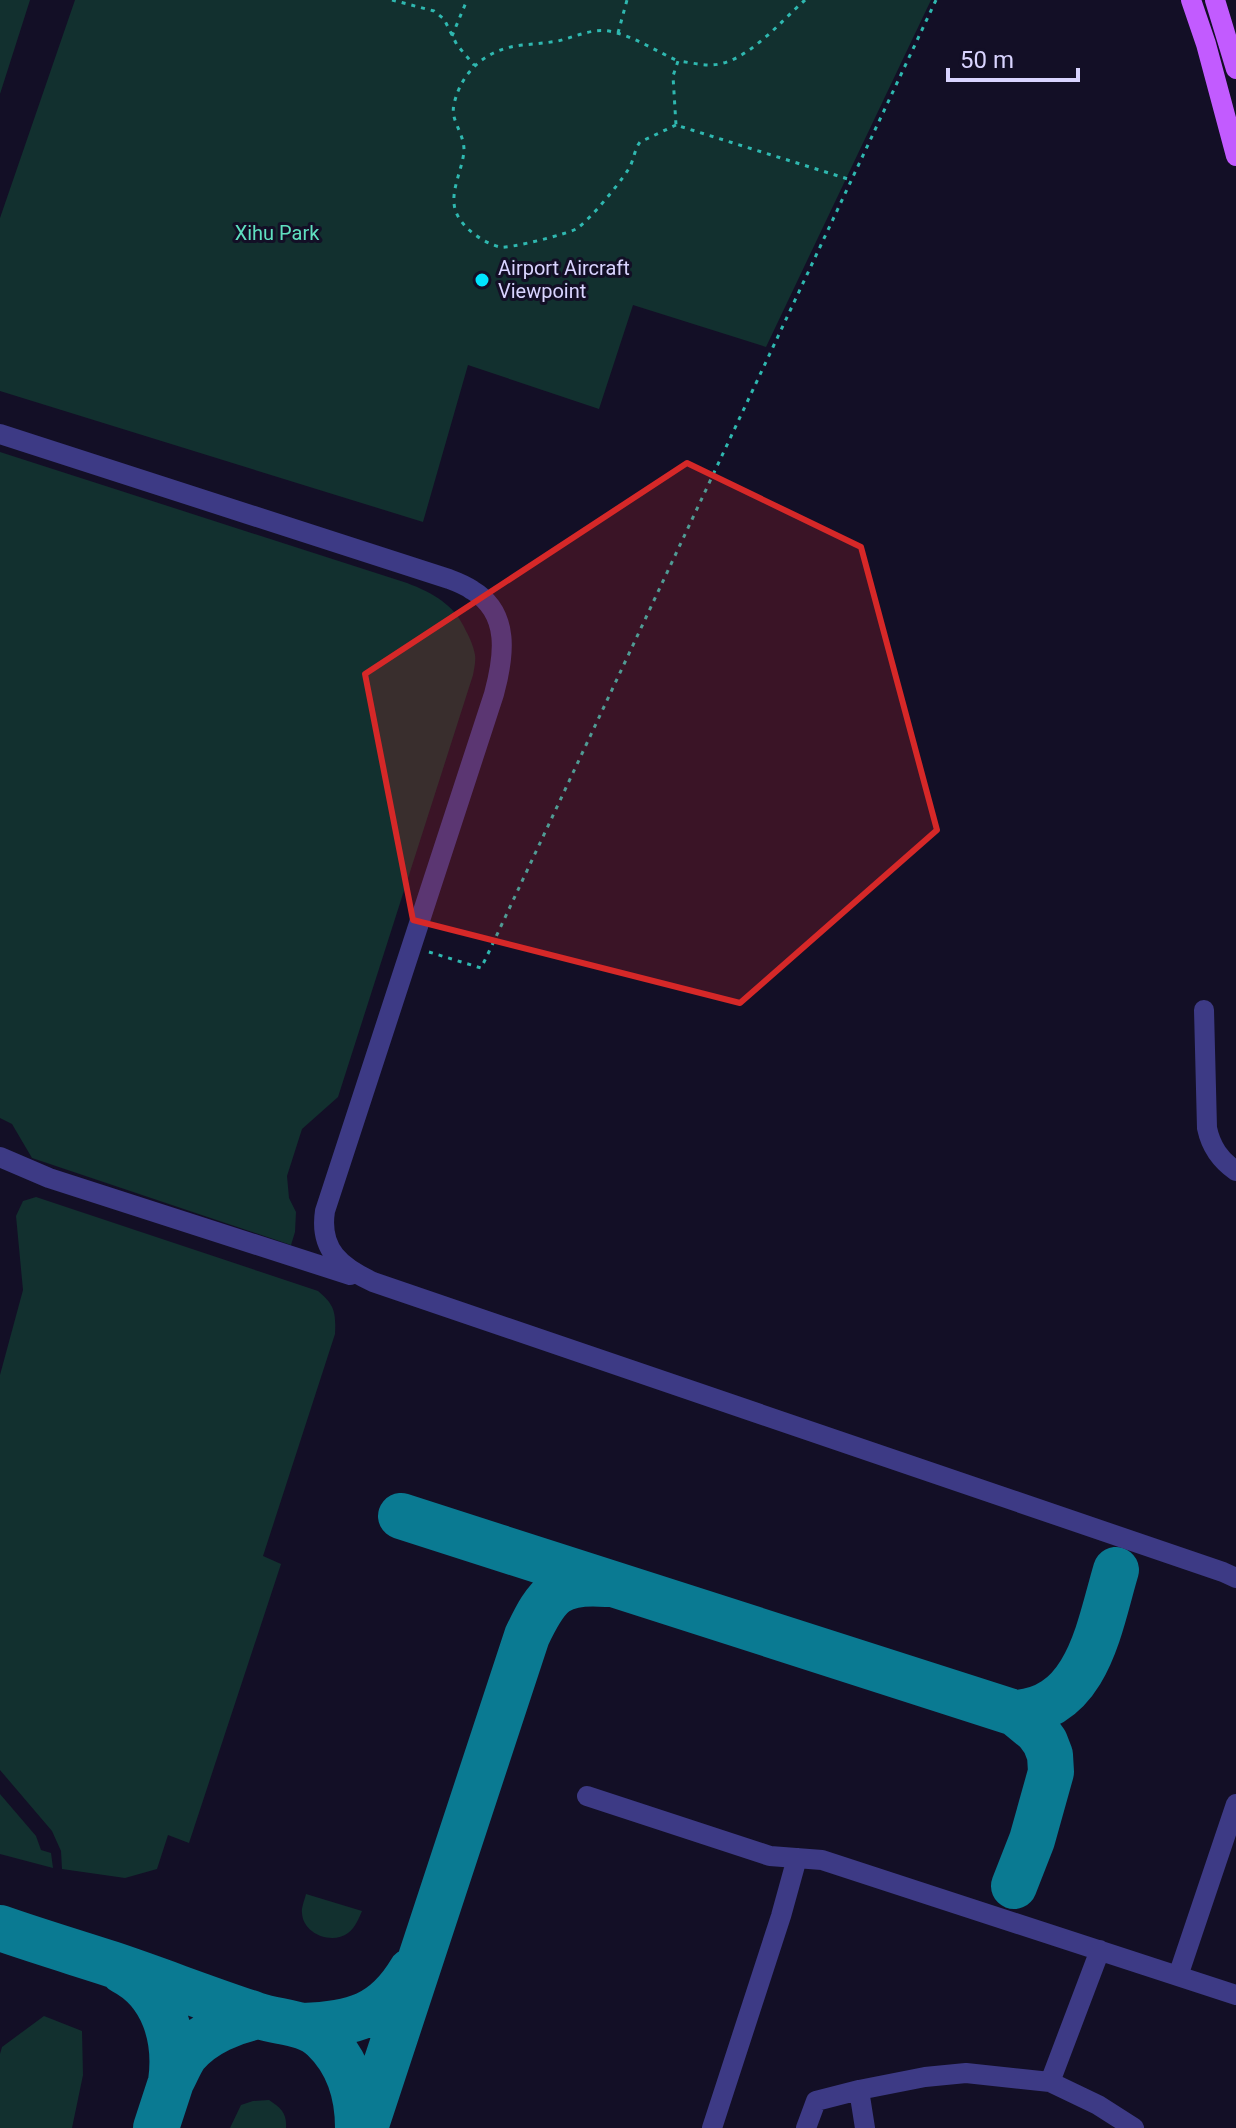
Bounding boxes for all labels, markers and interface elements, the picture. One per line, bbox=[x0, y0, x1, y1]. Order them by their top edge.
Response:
scale bar bbox=[948, 32, 1078, 82]
text: 50 m bbox=[960, 46, 1014, 74]
park label: Xihu Park bbox=[235, 221, 320, 245]
place label: Airport Aircraft Viewpoint bbox=[498, 256, 630, 303]
marker: Airport Aircraft Viewpoint bbox=[473, 271, 491, 289]

